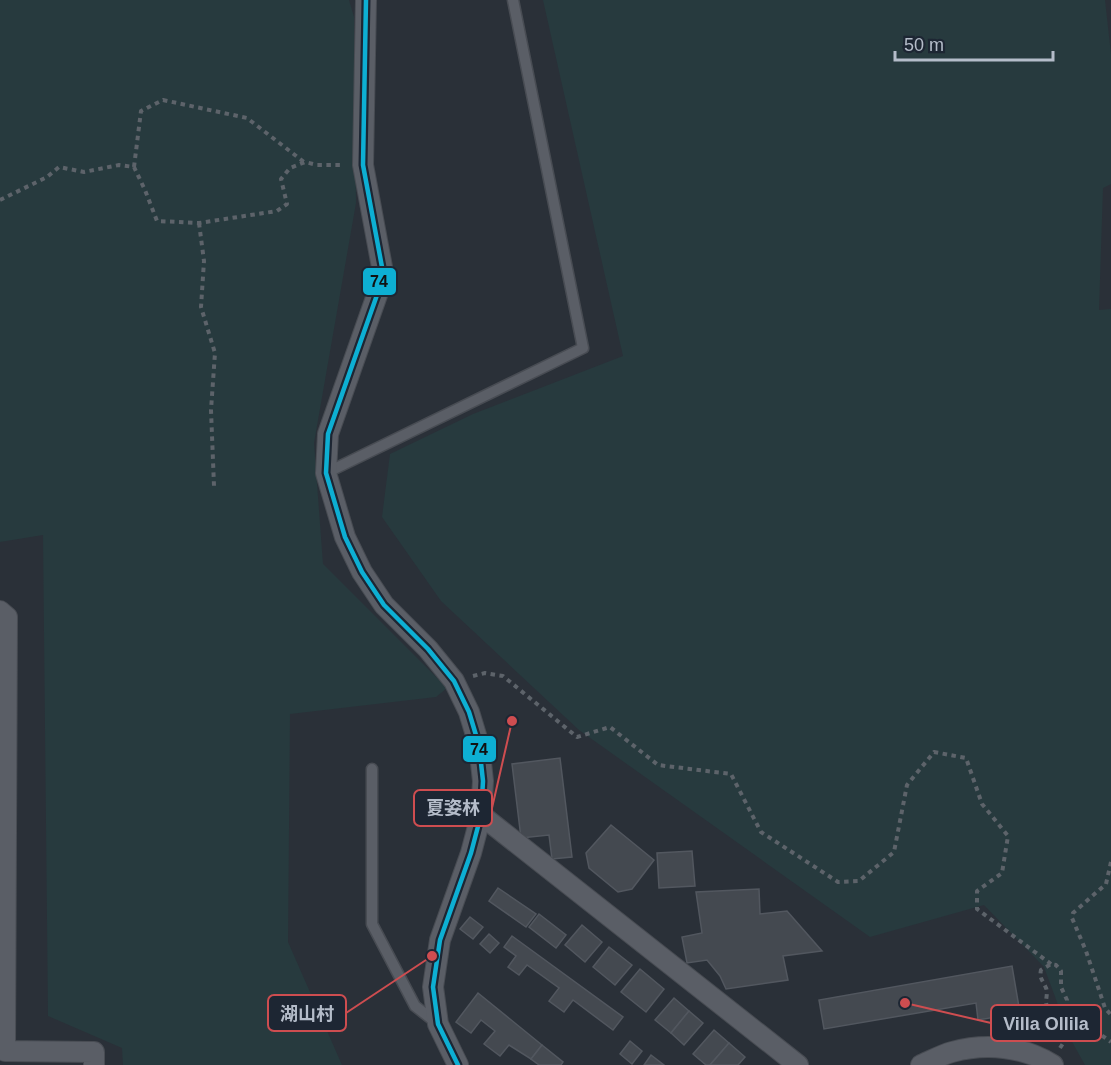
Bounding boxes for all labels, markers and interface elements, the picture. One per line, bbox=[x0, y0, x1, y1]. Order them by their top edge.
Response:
scale bar bbox=[895, 24, 1052, 62]
text: 50 m bbox=[904, 35, 944, 55]
line badge: 74 bbox=[362, 267, 397, 296]
text: 74 bbox=[370, 273, 388, 290]
line badge: 74 bbox=[462, 735, 497, 763]
text: 74 bbox=[470, 741, 488, 758]
callout: 夏姿林 bbox=[414, 790, 492, 826]
text: 夏姿林 bbox=[426, 798, 480, 818]
callout: 湖山村 bbox=[268, 995, 346, 1031]
text: 湖山村 bbox=[280, 1004, 334, 1024]
callout: Villa Ollila bbox=[991, 1005, 1101, 1041]
text: Villa Ollila bbox=[1003, 1014, 1090, 1034]

